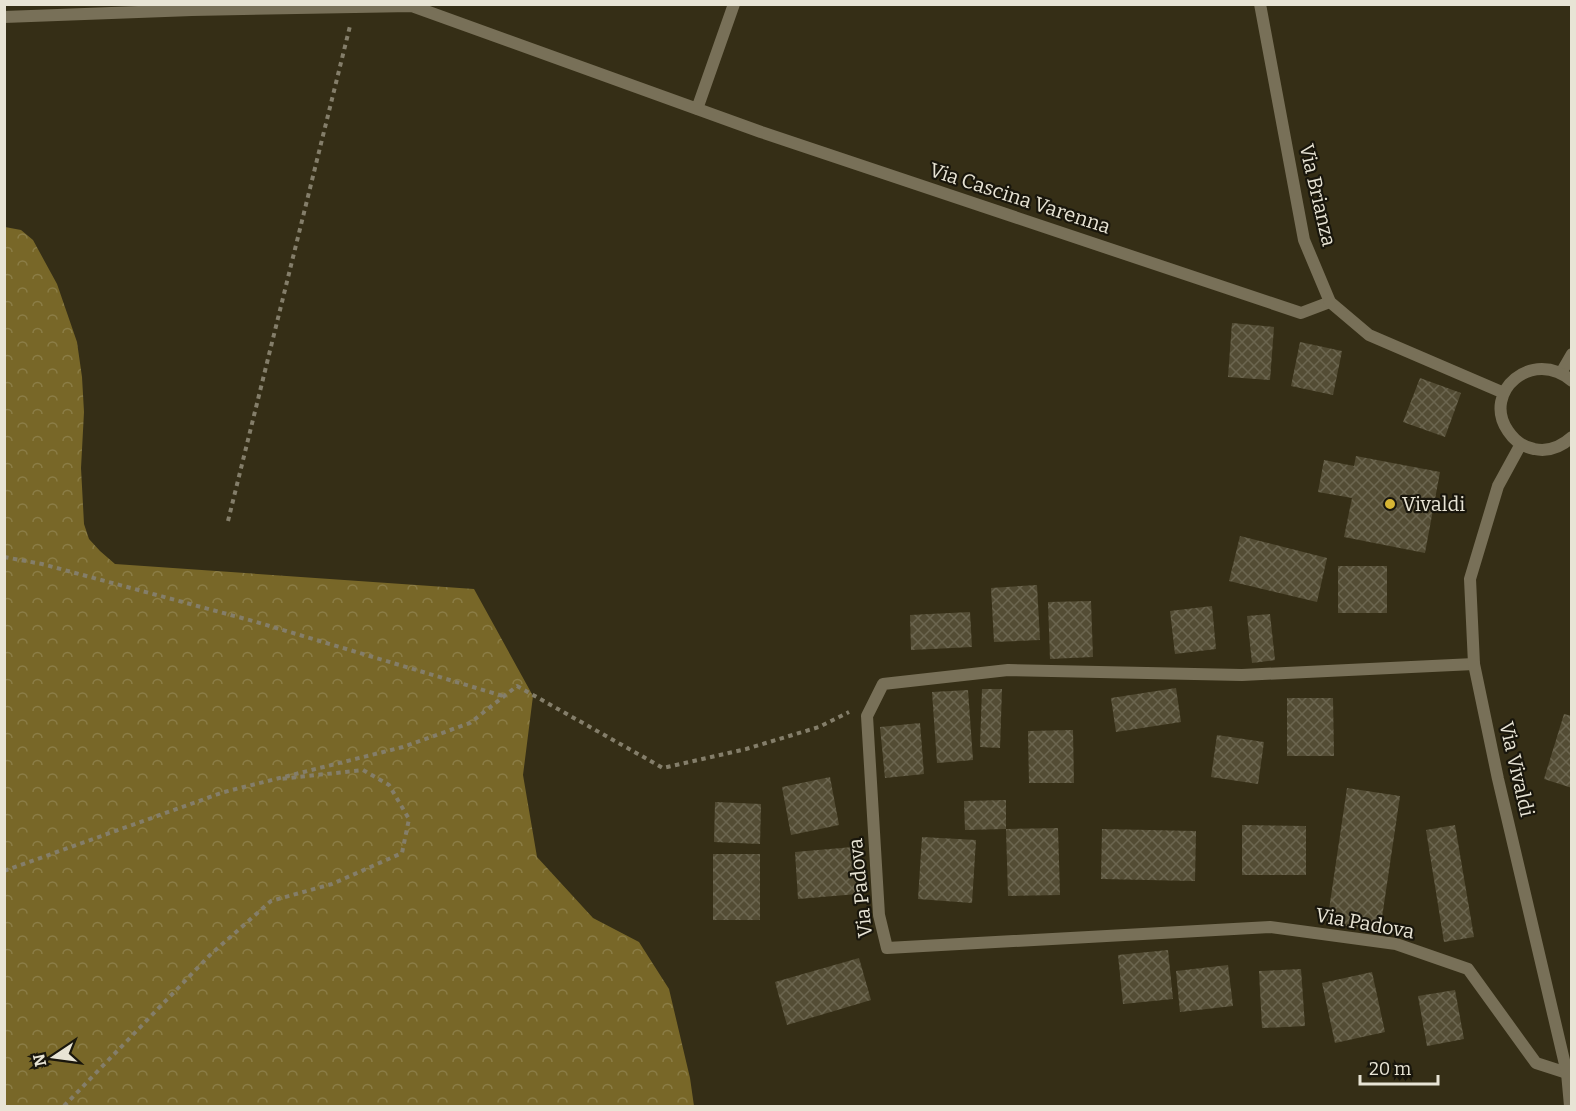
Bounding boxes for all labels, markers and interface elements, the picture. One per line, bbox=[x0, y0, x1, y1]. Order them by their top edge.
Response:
street label: Via Brianza bbox=[1295, 141, 1341, 249]
street label: Via Cascina Varenna bbox=[926, 157, 1114, 239]
place label: Vivaldi bbox=[1402, 492, 1465, 516]
marker: Vivaldi bbox=[1383, 497, 1397, 511]
street label: Via Vivaldi bbox=[1494, 719, 1540, 819]
street label: Via Padova bbox=[843, 837, 877, 939]
street label: Via Padova bbox=[1314, 902, 1416, 944]
north arrow bbox=[24, 1027, 84, 1087]
scale bar bbox=[1360, 1048, 1438, 1086]
text: N bbox=[29, 1052, 51, 1068]
text: 20 m bbox=[1369, 1058, 1411, 1080]

